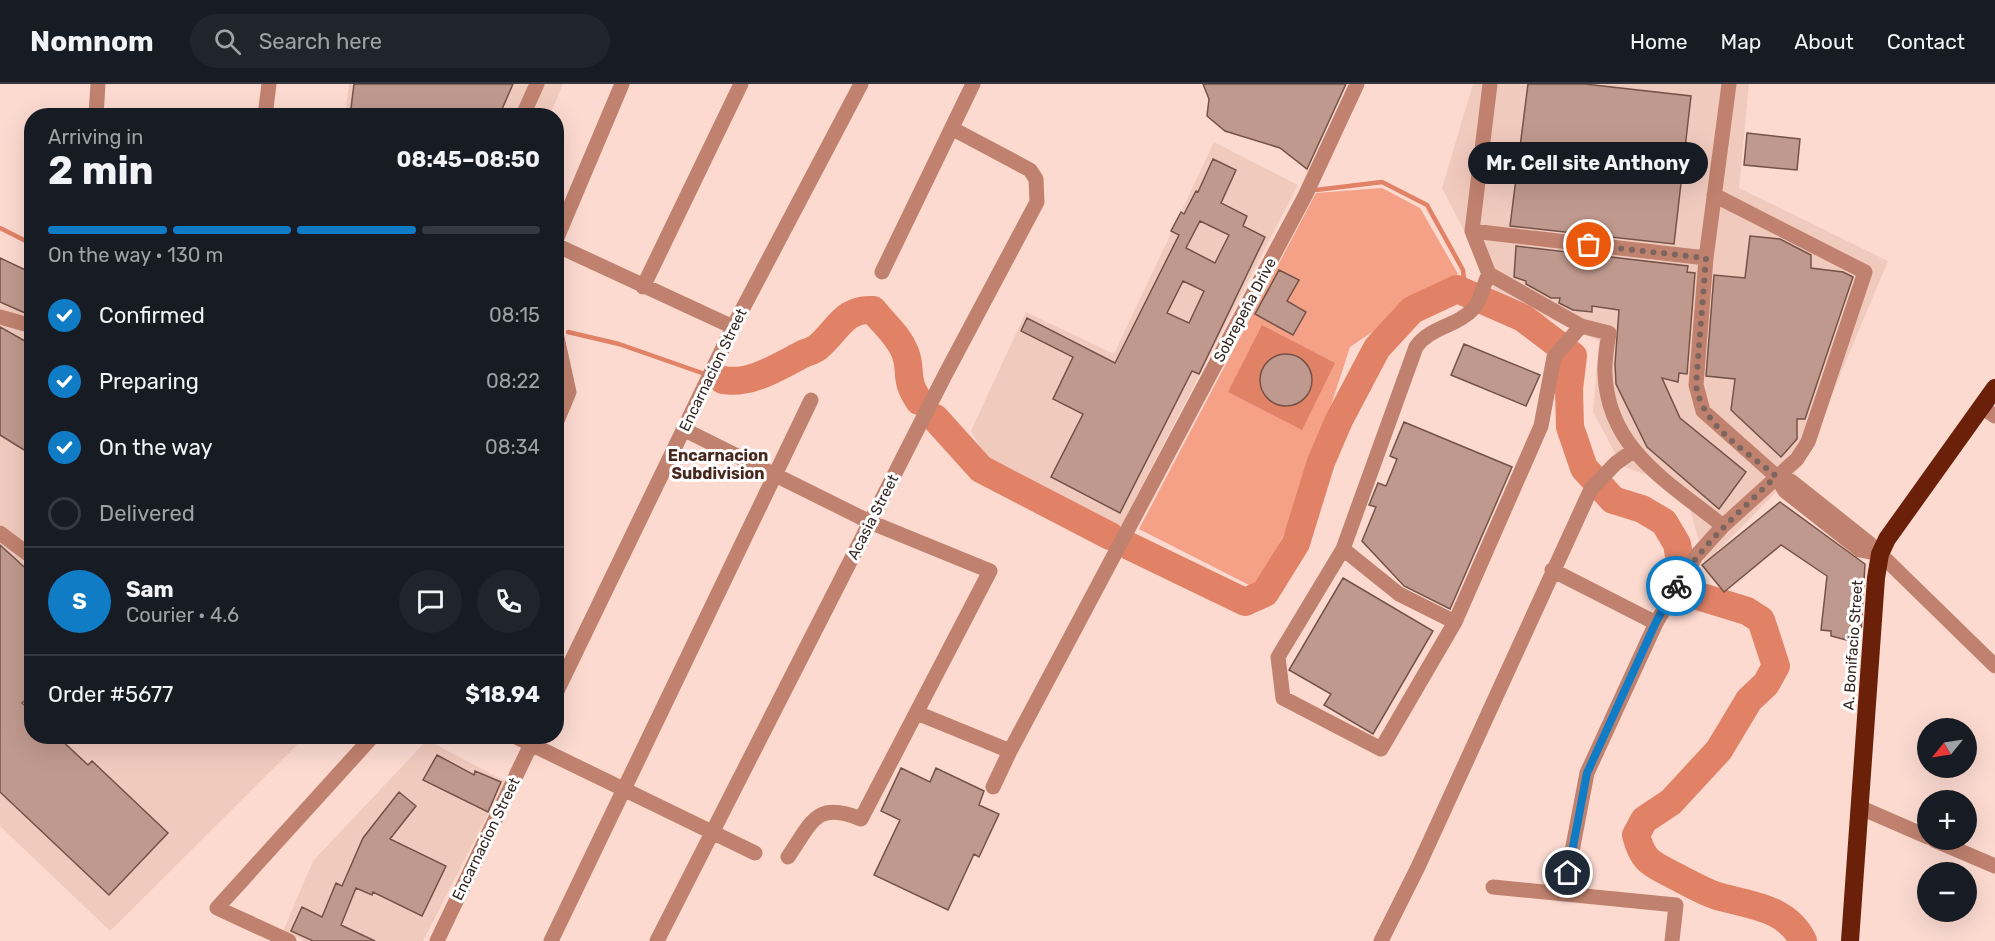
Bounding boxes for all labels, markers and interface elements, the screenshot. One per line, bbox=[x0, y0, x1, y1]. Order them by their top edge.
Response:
search box bbox=[190, 14, 610, 68]
text: Nomnom bbox=[30, 25, 154, 58]
icon: search bbox=[211, 25, 244, 58]
text: Search here bbox=[259, 28, 382, 55]
text: Home bbox=[1630, 29, 1687, 54]
text: Map bbox=[1720, 29, 1761, 54]
text: About bbox=[1794, 29, 1854, 54]
text: Contact bbox=[1887, 29, 1965, 54]
text: Arriving in bbox=[48, 125, 143, 149]
callout: Mr. Cell site Anthony bbox=[1469, 143, 1709, 185]
text: 08:45–08:50 bbox=[397, 146, 540, 173]
text: 2 min bbox=[48, 148, 154, 194]
text: Mr. Cell site Anthony bbox=[1486, 151, 1690, 175]
pin bbox=[1563, 219, 1614, 270]
icon: bag bbox=[1572, 228, 1605, 261]
text: On the way · 130 m bbox=[48, 243, 223, 267]
street label: Sobrepeña Drive bbox=[1210, 255, 1280, 365]
icon: check bbox=[48, 299, 81, 332]
text: Confirmed bbox=[99, 302, 205, 329]
text: 08:15 bbox=[489, 303, 540, 327]
street label: Encarnacion Street bbox=[675, 306, 751, 434]
icon: check bbox=[48, 365, 81, 398]
text: Preparing bbox=[99, 368, 199, 395]
text: 08:22 bbox=[486, 369, 540, 393]
icon: check bbox=[48, 431, 81, 464]
text: On the way bbox=[99, 434, 213, 461]
text: 08:34 bbox=[485, 435, 540, 459]
district label: Encarnacion Subdivision bbox=[668, 446, 768, 483]
street label: Acasia Street bbox=[844, 471, 902, 563]
text: Delivered bbox=[99, 500, 195, 527]
courier bbox=[1646, 556, 1706, 616]
button: chat bbox=[399, 570, 462, 633]
button: phone bbox=[477, 570, 540, 633]
icon: bike bbox=[1660, 570, 1693, 603]
text: Sam bbox=[126, 576, 174, 603]
street label: A. Bonifacio Street bbox=[1839, 579, 1867, 711]
text: S bbox=[72, 588, 87, 615]
text: Courier · 4.6 bbox=[126, 603, 239, 627]
text: Order #5677 bbox=[48, 681, 173, 708]
text: $18.94 bbox=[465, 681, 540, 708]
north arrow bbox=[1917, 718, 1977, 778]
map controls bbox=[1917, 718, 1977, 922]
street label: Encarnacion Street bbox=[448, 775, 524, 903]
button: + bbox=[1917, 790, 1977, 850]
pin bbox=[1542, 847, 1593, 898]
icon: home bbox=[1551, 856, 1584, 889]
button: − bbox=[1917, 862, 1977, 922]

